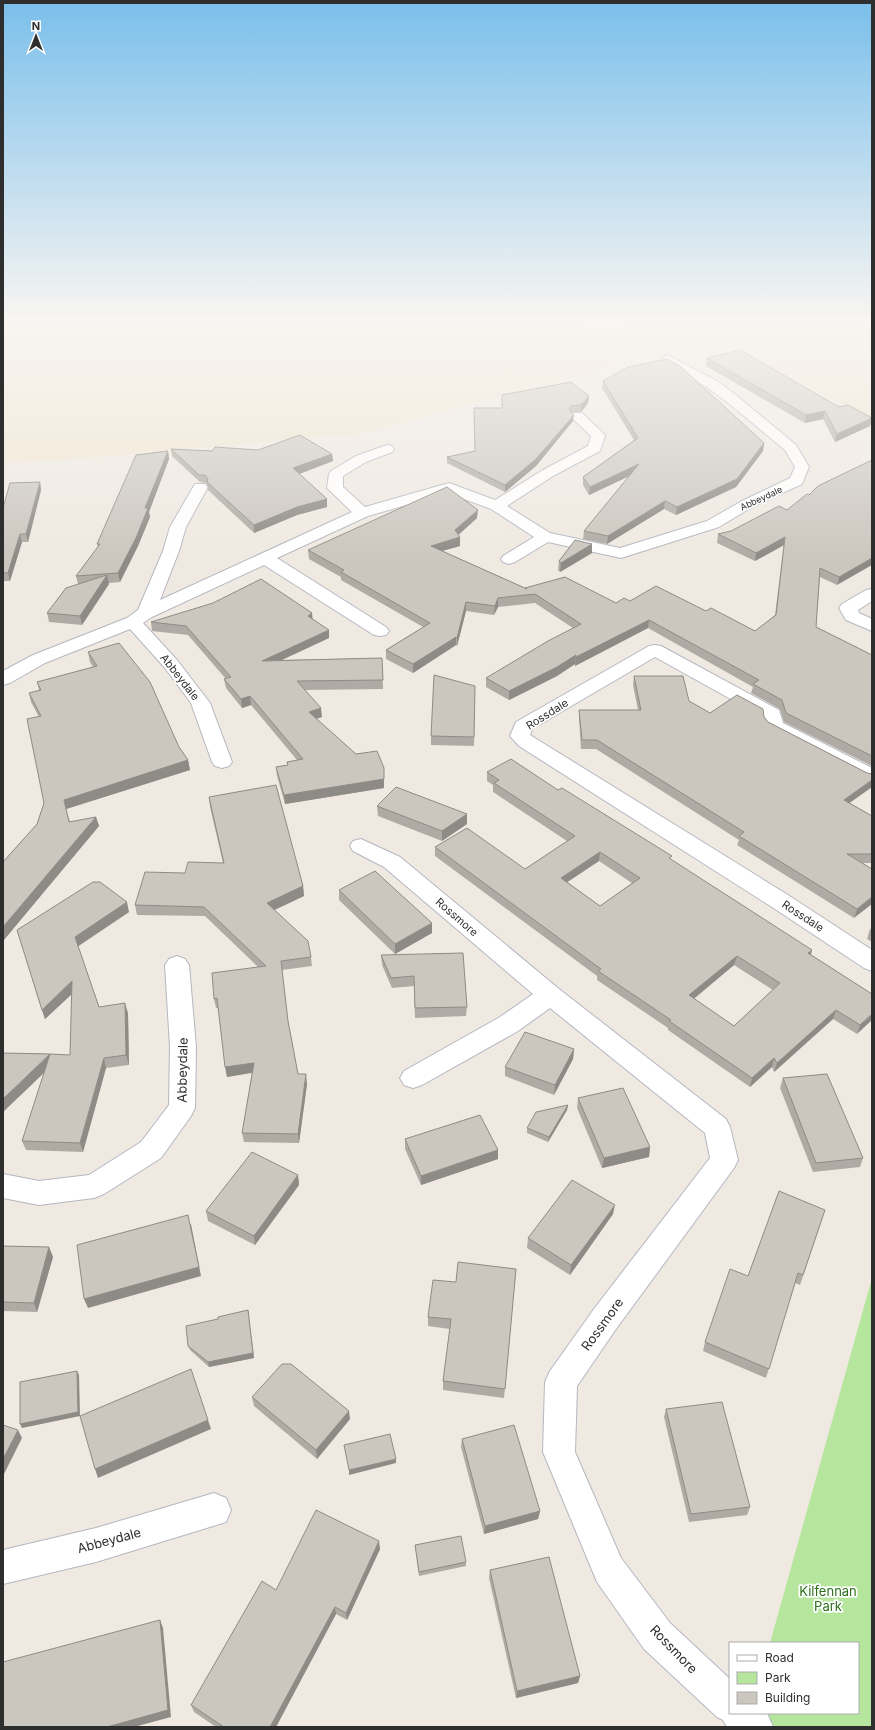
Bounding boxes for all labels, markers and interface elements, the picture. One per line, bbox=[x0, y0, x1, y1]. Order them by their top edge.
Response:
north arrow bbox=[16, 16, 56, 56]
text: N bbox=[32, 19, 40, 33]
street label: Abbeydale bbox=[738, 483, 784, 513]
street label: Abbeydale bbox=[157, 651, 203, 703]
street label: Rossdale bbox=[523, 696, 571, 732]
street label: Rossmore bbox=[433, 895, 481, 939]
street label: Rossdale bbox=[779, 897, 827, 935]
street label: Abbeydale bbox=[173, 1037, 191, 1103]
street label: Rossmore bbox=[578, 1295, 626, 1353]
street label: Abbeydale bbox=[75, 1524, 143, 1556]
park label: Kilfennan Park bbox=[799, 1583, 857, 1614]
street label: Rossmore bbox=[647, 1621, 701, 1677]
legend bbox=[729, 1642, 859, 1714]
text: Road bbox=[765, 1650, 794, 1665]
text: Park bbox=[765, 1670, 791, 1685]
text: Building bbox=[765, 1690, 810, 1705]

